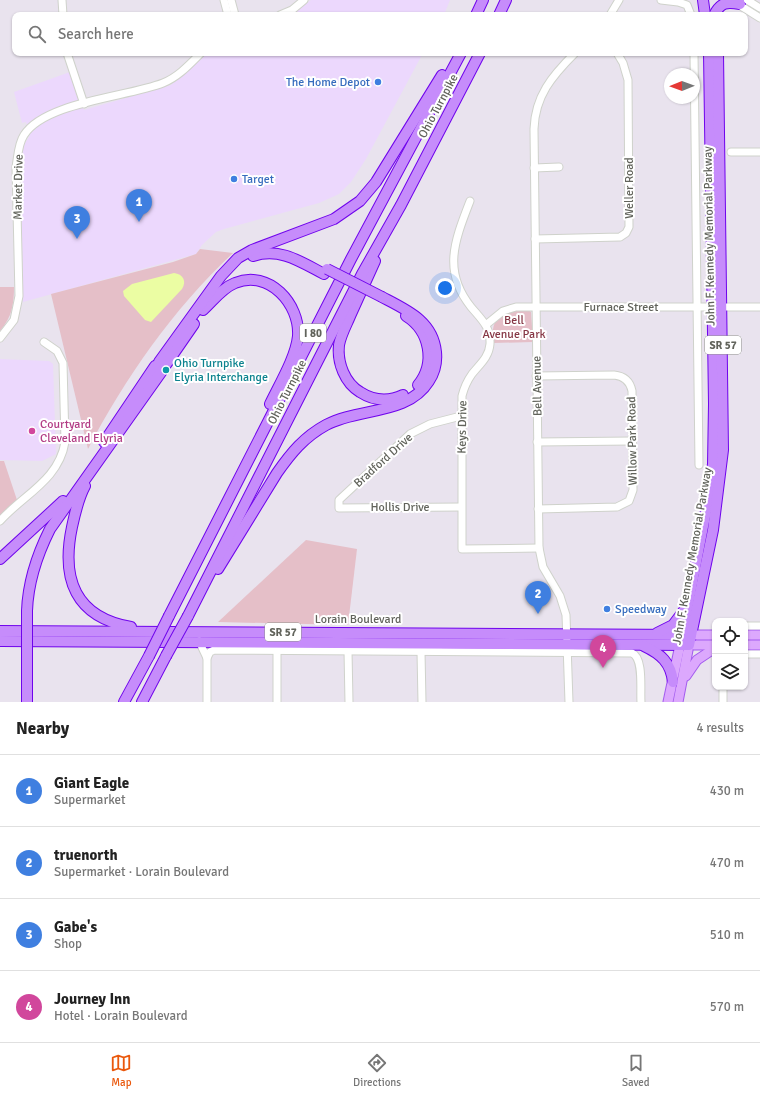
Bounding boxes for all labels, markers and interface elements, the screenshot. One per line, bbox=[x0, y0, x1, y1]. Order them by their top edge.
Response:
search box bbox=[12, 12, 748, 56]
icon: search bbox=[26, 23, 48, 45]
text: Search here bbox=[58, 25, 134, 43]
north arrow bbox=[664, 68, 700, 104]
street label: Ohio Turnpike bbox=[415, 72, 462, 141]
place label: The Home Depot bbox=[286, 75, 370, 90]
marker: The Home Depot bbox=[373, 77, 383, 87]
street label: John F. Kennedy Memorial Parkway bbox=[700, 146, 719, 326]
street label: Market Drive bbox=[10, 154, 27, 220]
street label: Weller Road bbox=[622, 157, 637, 219]
place label: Target bbox=[242, 172, 274, 187]
marker: Target bbox=[229, 174, 239, 184]
pin: 1 bbox=[126, 189, 152, 222]
pin: 3 bbox=[64, 206, 90, 239]
your location bbox=[435, 278, 455, 298]
street label: Furnace Street bbox=[583, 300, 659, 315]
park label: Bell Avenue Park bbox=[482, 313, 546, 342]
road number: I 80 bbox=[300, 324, 326, 342]
road number: SR 57 bbox=[705, 336, 741, 354]
place label: Ohio Turnpike Elyria Interchange bbox=[174, 356, 268, 385]
street label: Bell Avenue bbox=[529, 356, 546, 416]
street label: Ohio Turnpike bbox=[265, 357, 310, 427]
marker: Ohio Turnpike Elyria Interchange bbox=[161, 365, 171, 375]
street label: Willow Park Road bbox=[624, 396, 641, 486]
street label: Keys Drive bbox=[455, 400, 470, 454]
place label: Courtyard Cleveland Elyria bbox=[40, 417, 123, 446]
marker: Courtyard Cleveland Elyria bbox=[27, 426, 37, 436]
street label: Bradford Drive bbox=[351, 430, 416, 491]
street label: John F. Kennedy Memorial Parkway bbox=[670, 466, 716, 646]
street label: Hollis Drive bbox=[370, 500, 430, 515]
pin: 2 bbox=[525, 581, 551, 614]
place label: Speedway bbox=[615, 602, 667, 617]
marker: Speedway bbox=[602, 604, 612, 614]
street label: Lorain Boulevard bbox=[315, 612, 401, 627]
map controls bbox=[712, 618, 748, 690]
button: locate bbox=[712, 618, 748, 654]
road number: SR 57 bbox=[265, 623, 301, 641]
pin: 4 bbox=[590, 635, 616, 668]
button: layers bbox=[712, 654, 748, 690]
text: Nearby bbox=[16, 718, 69, 739]
text: 4 results bbox=[696, 720, 744, 736]
text: Giant Eagle bbox=[54, 774, 129, 792]
text: 1 bbox=[25, 783, 33, 799]
text: 430 m bbox=[710, 783, 744, 799]
text: Supermarket bbox=[54, 792, 126, 808]
text: truenorth bbox=[54, 846, 118, 864]
text: 2 bbox=[25, 855, 33, 871]
text: 470 m bbox=[710, 855, 744, 871]
text: Supermarket · Lorain Boulevard bbox=[54, 864, 229, 880]
text: Gabe's bbox=[54, 918, 97, 936]
text: 3 bbox=[25, 927, 33, 943]
text: 510 m bbox=[710, 927, 744, 943]
text: Shop bbox=[54, 936, 82, 952]
text: Journey Inn bbox=[54, 990, 131, 1008]
text: 4 bbox=[25, 999, 33, 1015]
text: 570 m bbox=[710, 999, 744, 1015]
text: Hotel · Lorain Boulevard bbox=[54, 1008, 188, 1024]
tab: Map bbox=[110, 1052, 132, 1089]
tab: Directions bbox=[353, 1052, 401, 1089]
tab: Saved bbox=[622, 1052, 650, 1089]

